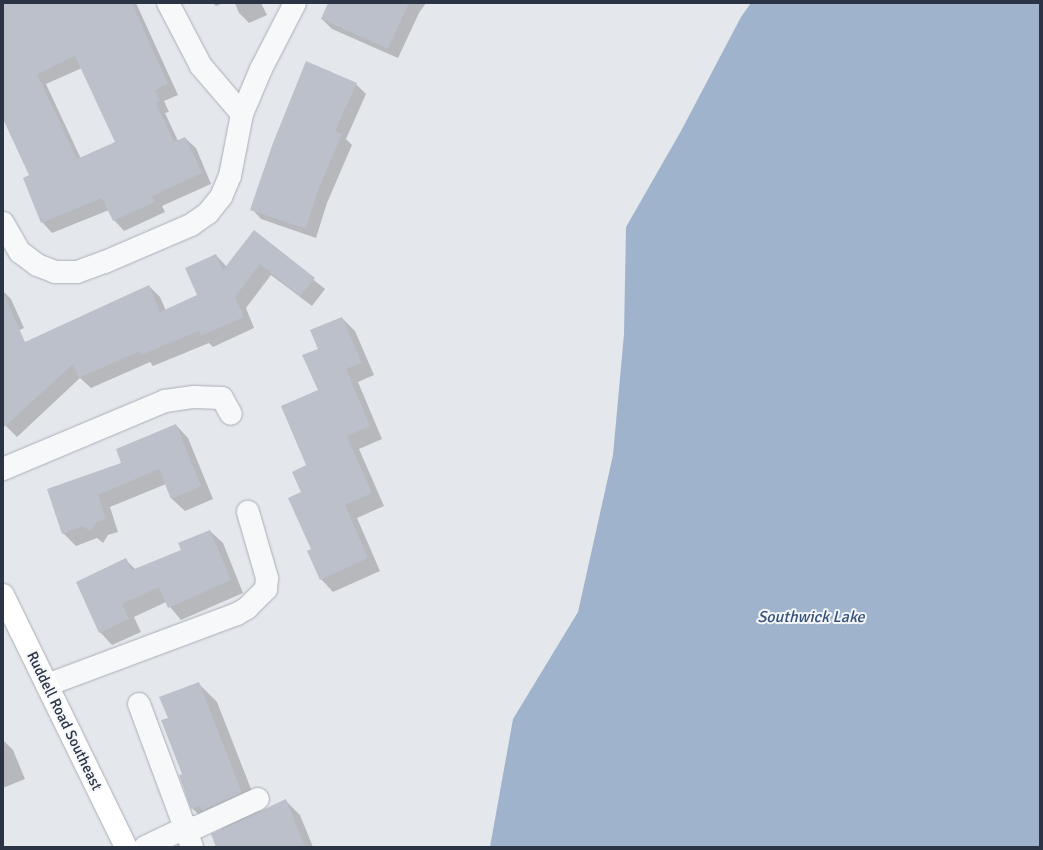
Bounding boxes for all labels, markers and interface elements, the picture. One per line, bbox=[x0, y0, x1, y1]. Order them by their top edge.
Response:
water label: Southwick Lake bbox=[757, 607, 865, 627]
street label: Ruddell Road Southeast bbox=[23, 649, 105, 793]

